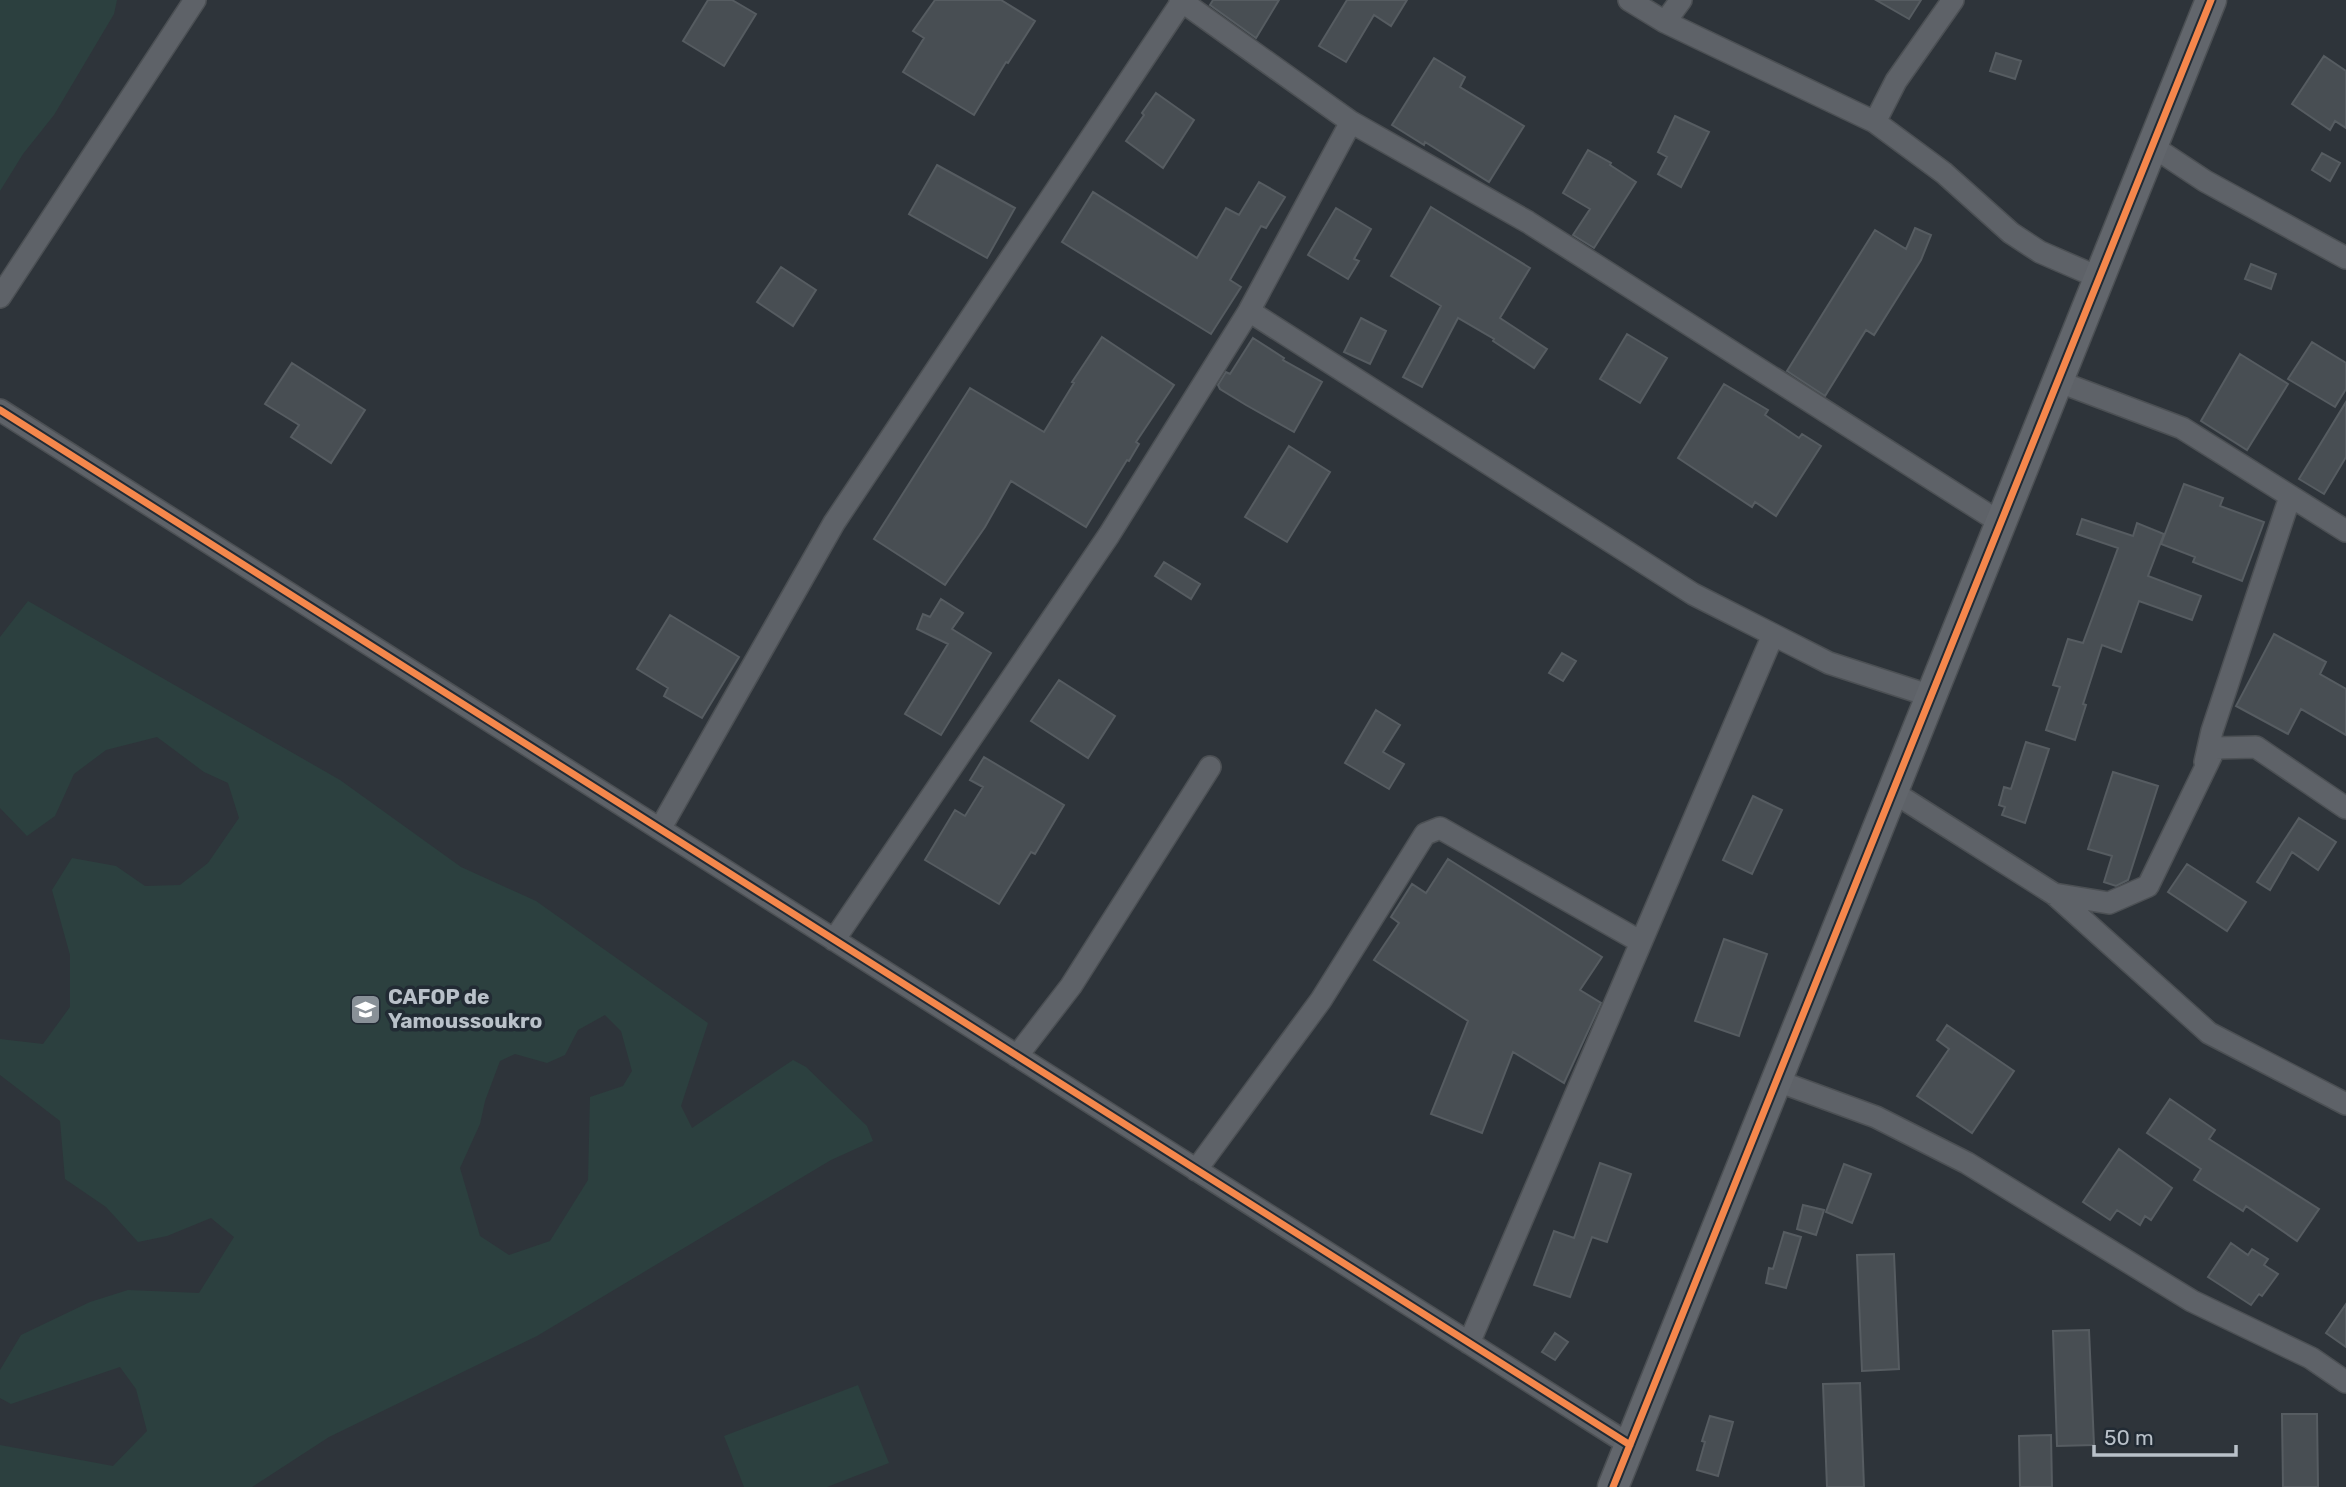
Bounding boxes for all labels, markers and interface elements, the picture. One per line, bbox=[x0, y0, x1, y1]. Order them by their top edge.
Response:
place label: CAFOP de Yamoussoukro bbox=[388, 984, 542, 1033]
school or university icon: CAFOP de Yamoussoukro bbox=[348, 992, 382, 1026]
scale bar bbox=[2094, 1414, 2236, 1458]
text: 50 m bbox=[2104, 1425, 2154, 1450]

